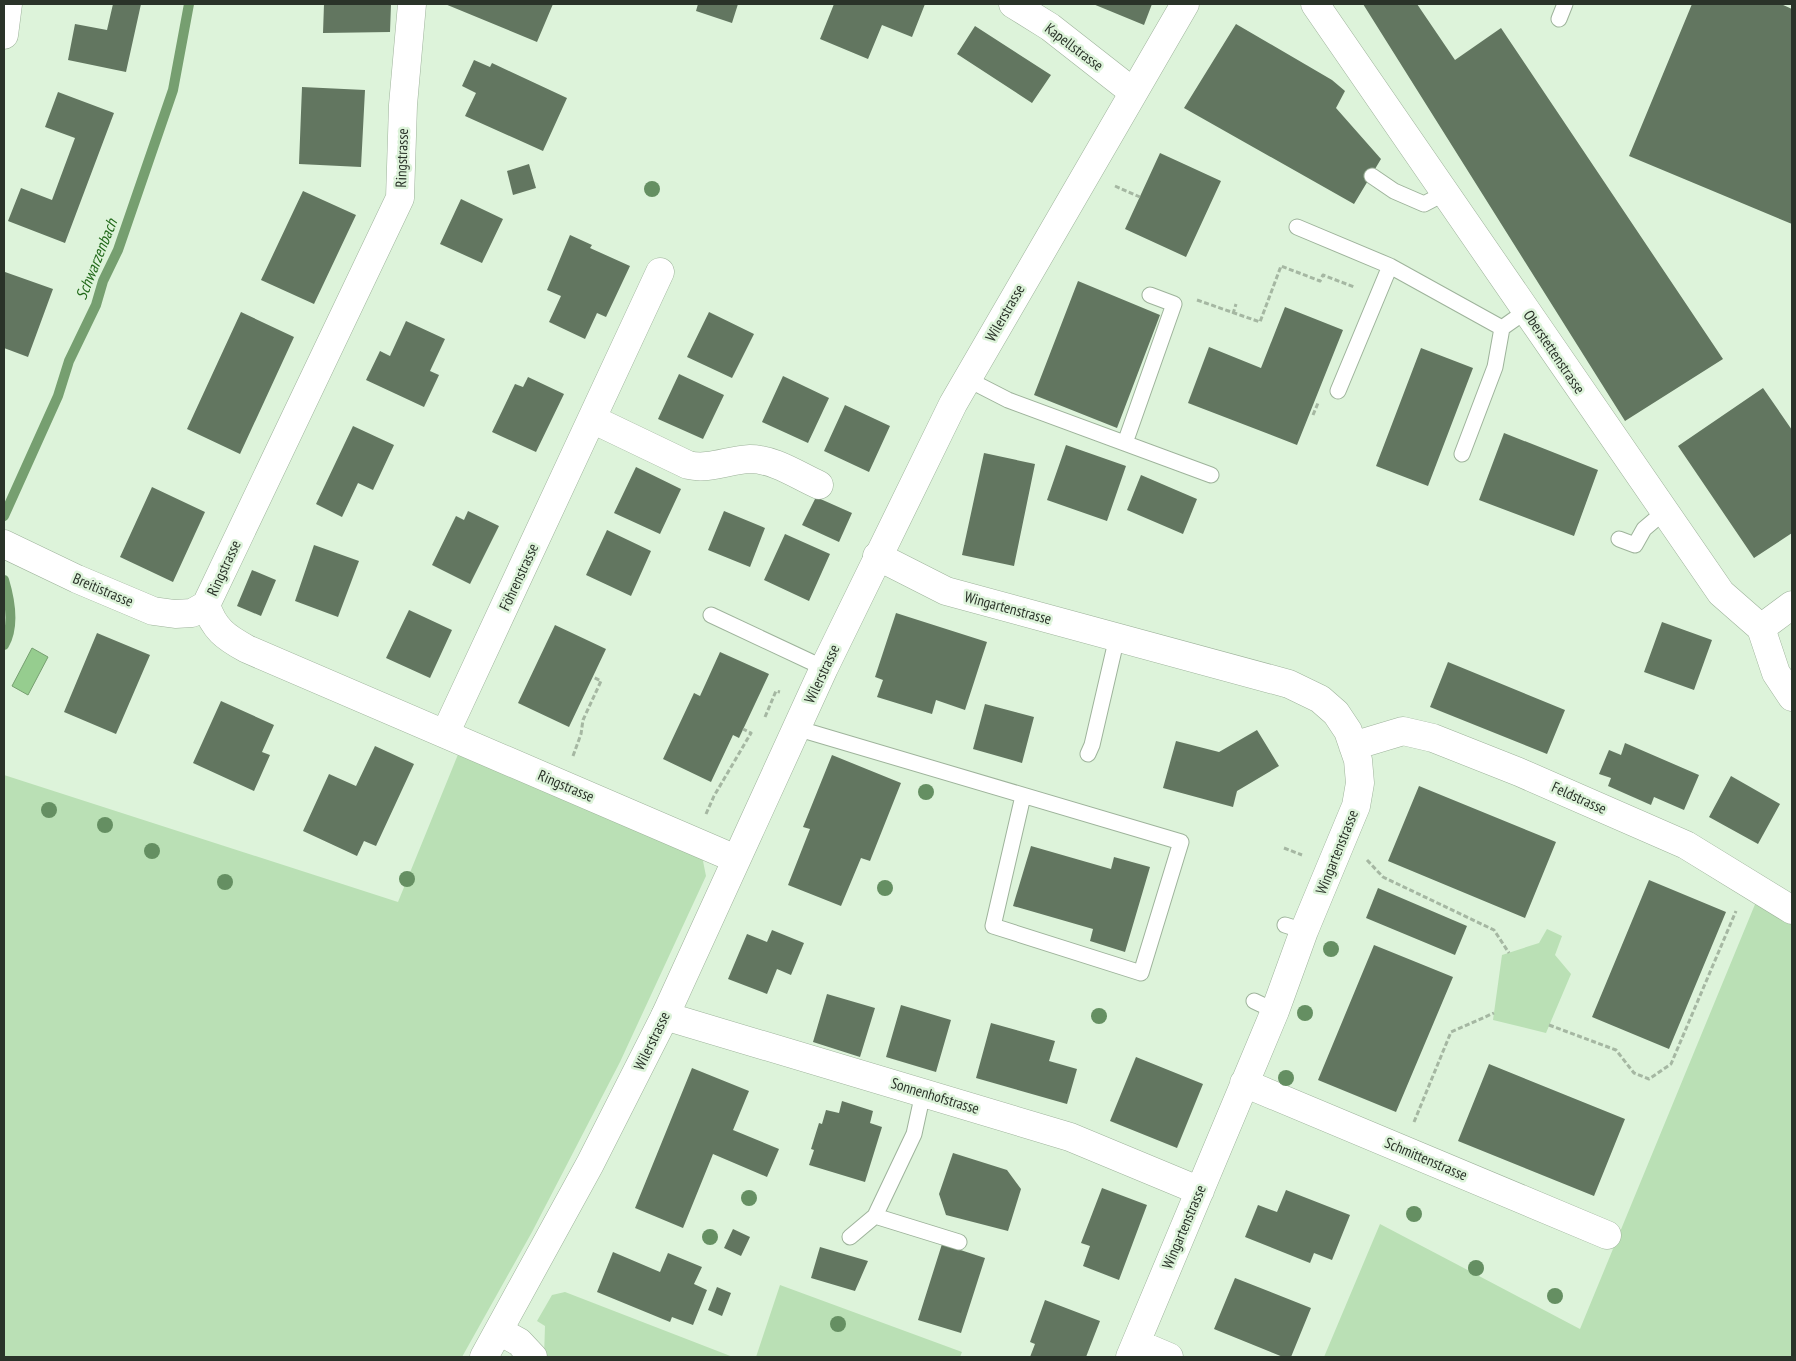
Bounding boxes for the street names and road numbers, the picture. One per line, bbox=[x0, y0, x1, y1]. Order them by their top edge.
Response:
street label: Kapellstrasse bbox=[1041, 18, 1107, 75]
street label: Ringstrasse bbox=[391, 128, 412, 188]
street label: Wilerstrasse bbox=[981, 281, 1028, 345]
street label: Oberstettenstrasse bbox=[1519, 306, 1589, 397]
street label: Ringstrasse bbox=[202, 537, 245, 599]
street label: Föhrenstrasse bbox=[495, 540, 542, 613]
street label: Breitistrasse bbox=[70, 568, 136, 611]
street label: Wingartenstrasse bbox=[963, 587, 1054, 628]
street label: Wilerstrasse bbox=[800, 641, 843, 706]
street label: Ringstrasse bbox=[535, 765, 597, 806]
street label: Feldstrasse bbox=[1549, 777, 1610, 818]
street label: Wingartenstrasse bbox=[1311, 807, 1362, 897]
street label: Wilerstrasse bbox=[629, 1008, 674, 1073]
street label: Sonnenhofstrasse bbox=[889, 1073, 982, 1118]
street label: Schmittenstrasse bbox=[1382, 1133, 1470, 1184]
street label: Wingartenstrasse bbox=[1157, 1182, 1210, 1272]

